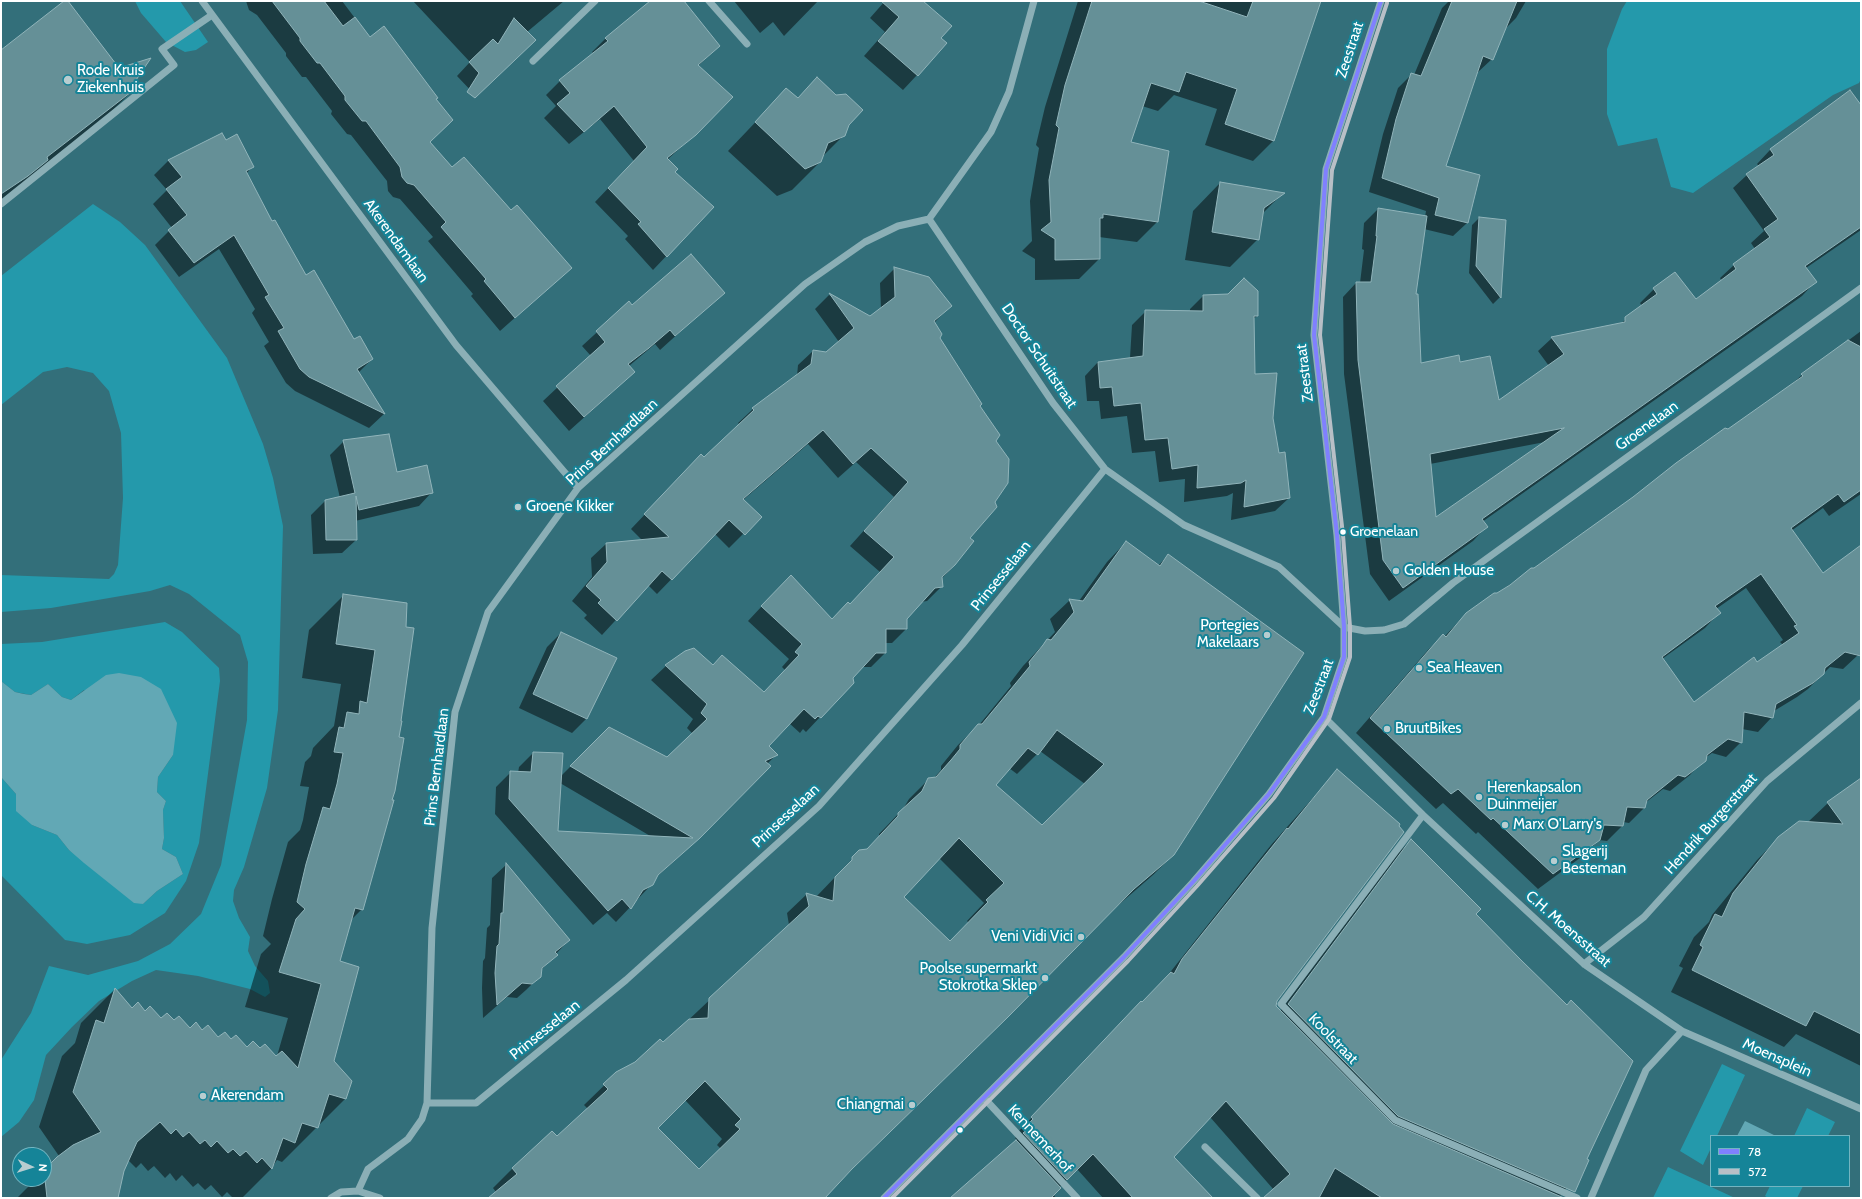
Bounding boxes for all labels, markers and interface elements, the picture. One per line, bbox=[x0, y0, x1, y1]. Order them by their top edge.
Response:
street label: Zeestraat bbox=[1332, 19, 1368, 81]
place label: Rode Kruis Ziekenhuis bbox=[77, 62, 144, 97]
marker: Rode Kruis Ziekenhuis bbox=[62, 74, 74, 86]
street label: Akerendamlaan bbox=[360, 196, 432, 286]
street label: Doctor Schuitstraat bbox=[997, 300, 1081, 412]
street label: Zeestraat bbox=[1293, 343, 1317, 403]
street label: Prins Bernhardlaan bbox=[562, 395, 662, 489]
street label: Groenelaan bbox=[1612, 397, 1682, 455]
place label: Groene Kikker bbox=[526, 498, 613, 516]
marker: Groene Kikker bbox=[513, 502, 523, 512]
place label: Groenelaan bbox=[1350, 524, 1418, 540]
marker: Groenelaan bbox=[1338, 527, 1348, 537]
street label: Prinsesselaan bbox=[967, 537, 1035, 615]
place label: Golden House bbox=[1404, 562, 1494, 580]
marker: Golden House bbox=[1391, 566, 1401, 576]
place label: Portegies Makelaars bbox=[1197, 617, 1259, 652]
marker: Portegies Makelaars bbox=[1262, 630, 1272, 640]
street label: Zeestraat bbox=[1300, 657, 1338, 717]
place label: Sea Heaven bbox=[1427, 659, 1502, 677]
marker: Sea Heaven bbox=[1414, 663, 1424, 673]
street label: Prins Bernhardlaan bbox=[421, 707, 453, 827]
place label: BruutBikes bbox=[1395, 720, 1462, 738]
marker: BruutBikes bbox=[1382, 724, 1392, 734]
street label: Hendrik Burgerstraat bbox=[1661, 770, 1761, 878]
place label: Herenkapsalon Duinmeijer bbox=[1487, 779, 1581, 814]
street label: Prinsesselaan bbox=[749, 780, 823, 852]
marker: Herenkapsalon Duinmeijer bbox=[1474, 792, 1484, 802]
place label: Marx O'Larry's bbox=[1513, 816, 1602, 834]
marker: Marx O'Larry's bbox=[1500, 820, 1510, 830]
place label: Slagerij Besteman bbox=[1562, 843, 1626, 878]
marker: Slagerij Besteman bbox=[1549, 856, 1559, 866]
street label: C.H. Moensstraat bbox=[1522, 887, 1614, 971]
place label: Veni Vidi Vici bbox=[991, 928, 1073, 946]
marker: Veni Vidi Vici bbox=[1076, 932, 1086, 942]
place label: Poolse supermarkt Stokrotka Sklep bbox=[920, 960, 1037, 995]
marker: Poolse supermarkt Stokrotka Sklep bbox=[1040, 973, 1050, 983]
street label: Prinsesselaan bbox=[506, 996, 584, 1064]
street label: Koolstraat bbox=[1305, 1010, 1361, 1068]
street label: Moensplein bbox=[1740, 1035, 1814, 1081]
place label: Akerendam bbox=[211, 1087, 284, 1105]
marker: Akerendam bbox=[198, 1091, 208, 1101]
place label: Chiangmai bbox=[837, 1096, 904, 1114]
marker: Chiangmai bbox=[907, 1100, 917, 1110]
street label: Kennemerhof bbox=[1004, 1101, 1076, 1177]
unlabelled marker bbox=[955, 1125, 965, 1135]
legend bbox=[1710, 1135, 1850, 1187]
text: 78 bbox=[1748, 1144, 1761, 1159]
north arrow bbox=[12, 1147, 52, 1187]
text: N bbox=[36, 1163, 50, 1172]
text: 572 bbox=[1748, 1164, 1767, 1179]

